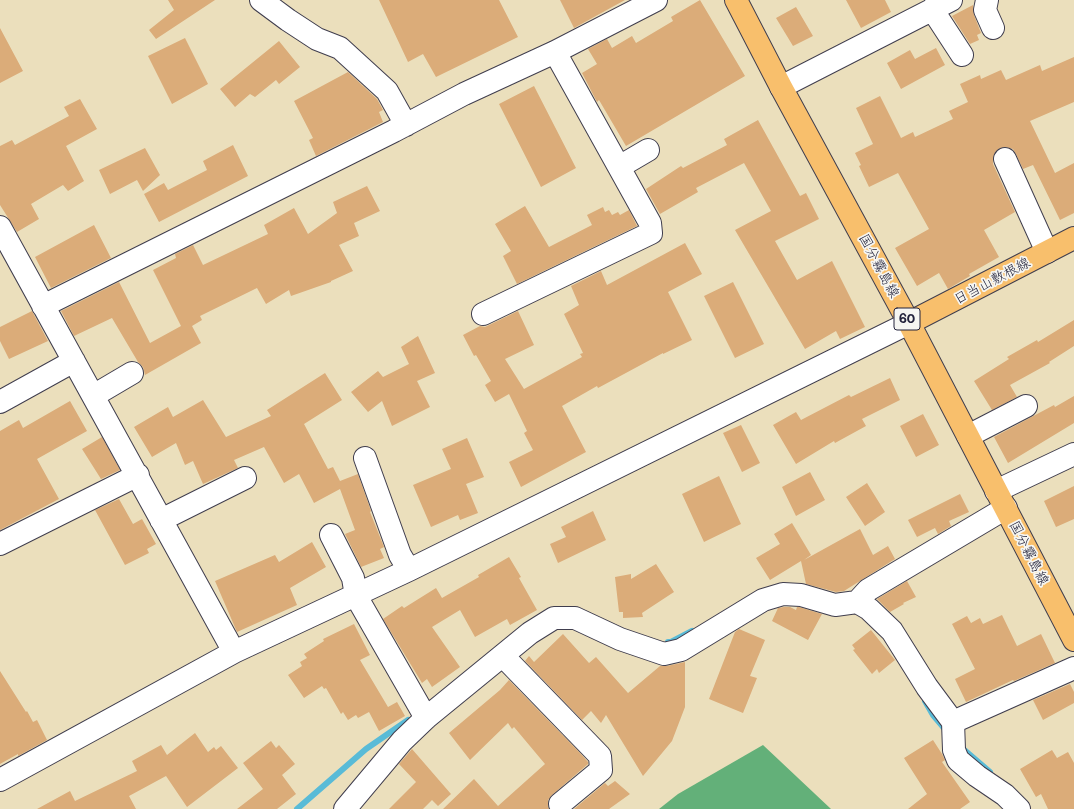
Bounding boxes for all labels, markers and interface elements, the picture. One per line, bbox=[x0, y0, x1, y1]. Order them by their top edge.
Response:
street label: 国分霧島線 bbox=[855, 231, 903, 301]
street label: 日当山敷根線 bbox=[951, 254, 1033, 308]
road number: 60 bbox=[894, 308, 920, 330]
street label: 国分霧島線 bbox=[1006, 518, 1052, 588]

